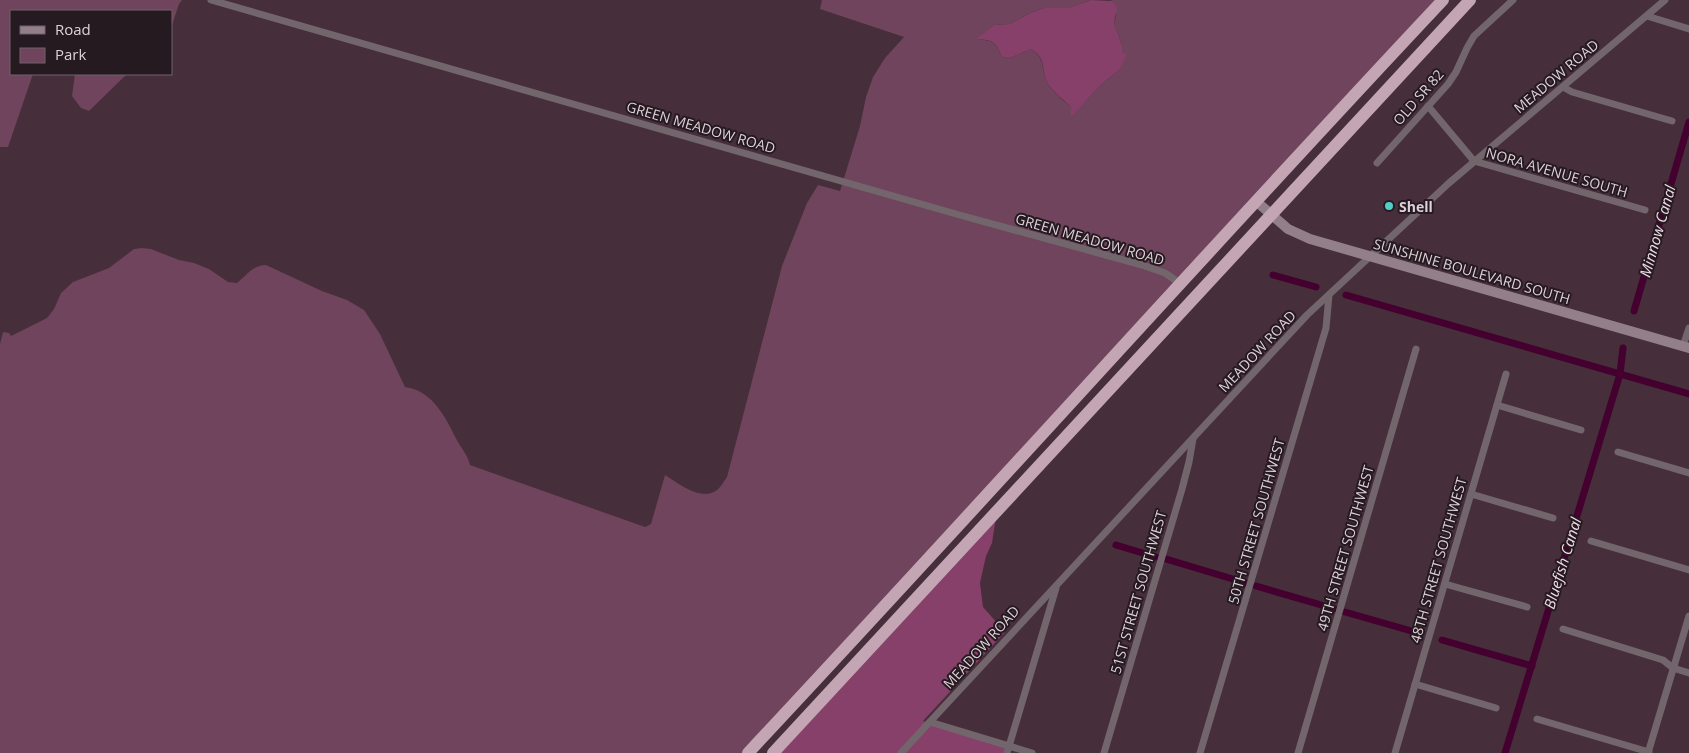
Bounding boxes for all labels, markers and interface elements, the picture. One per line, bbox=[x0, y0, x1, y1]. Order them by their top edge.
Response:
legend bbox=[10, 10, 172, 75]
text: Road bbox=[55, 19, 91, 39]
street label: MEADOW ROAD bbox=[1510, 35, 1602, 117]
text: Park bbox=[55, 44, 86, 64]
street label: OLD SR 82 bbox=[1389, 65, 1447, 129]
street label: GREEN MEADOW ROAD bbox=[624, 97, 778, 157]
street label: NORA AVENUE SOUTH bbox=[1484, 143, 1630, 201]
water label: Minnow Canal bbox=[1634, 181, 1680, 279]
place label: Shell bbox=[1399, 197, 1433, 216]
marker: Shell bbox=[1383, 200, 1395, 212]
street label: GREEN MEADOW ROAD bbox=[1013, 209, 1167, 269]
street label: SUNSHINE BOULEVARD SOUTH bbox=[1371, 234, 1573, 308]
street label: MEADOW ROAD bbox=[1214, 306, 1300, 396]
street label: 50TH STREET SOUTHWEST bbox=[1223, 436, 1289, 606]
street label: 49TH STREET SOUTHWEST bbox=[1312, 463, 1378, 633]
street label: 48TH STREET SOUTHWEST bbox=[1405, 475, 1471, 645]
street label: 51ST STREET SOUTHWEST bbox=[1106, 508, 1170, 676]
water label: Bluefish Canal bbox=[1539, 514, 1586, 611]
street label: MEADOW ROAD bbox=[939, 601, 1023, 693]

